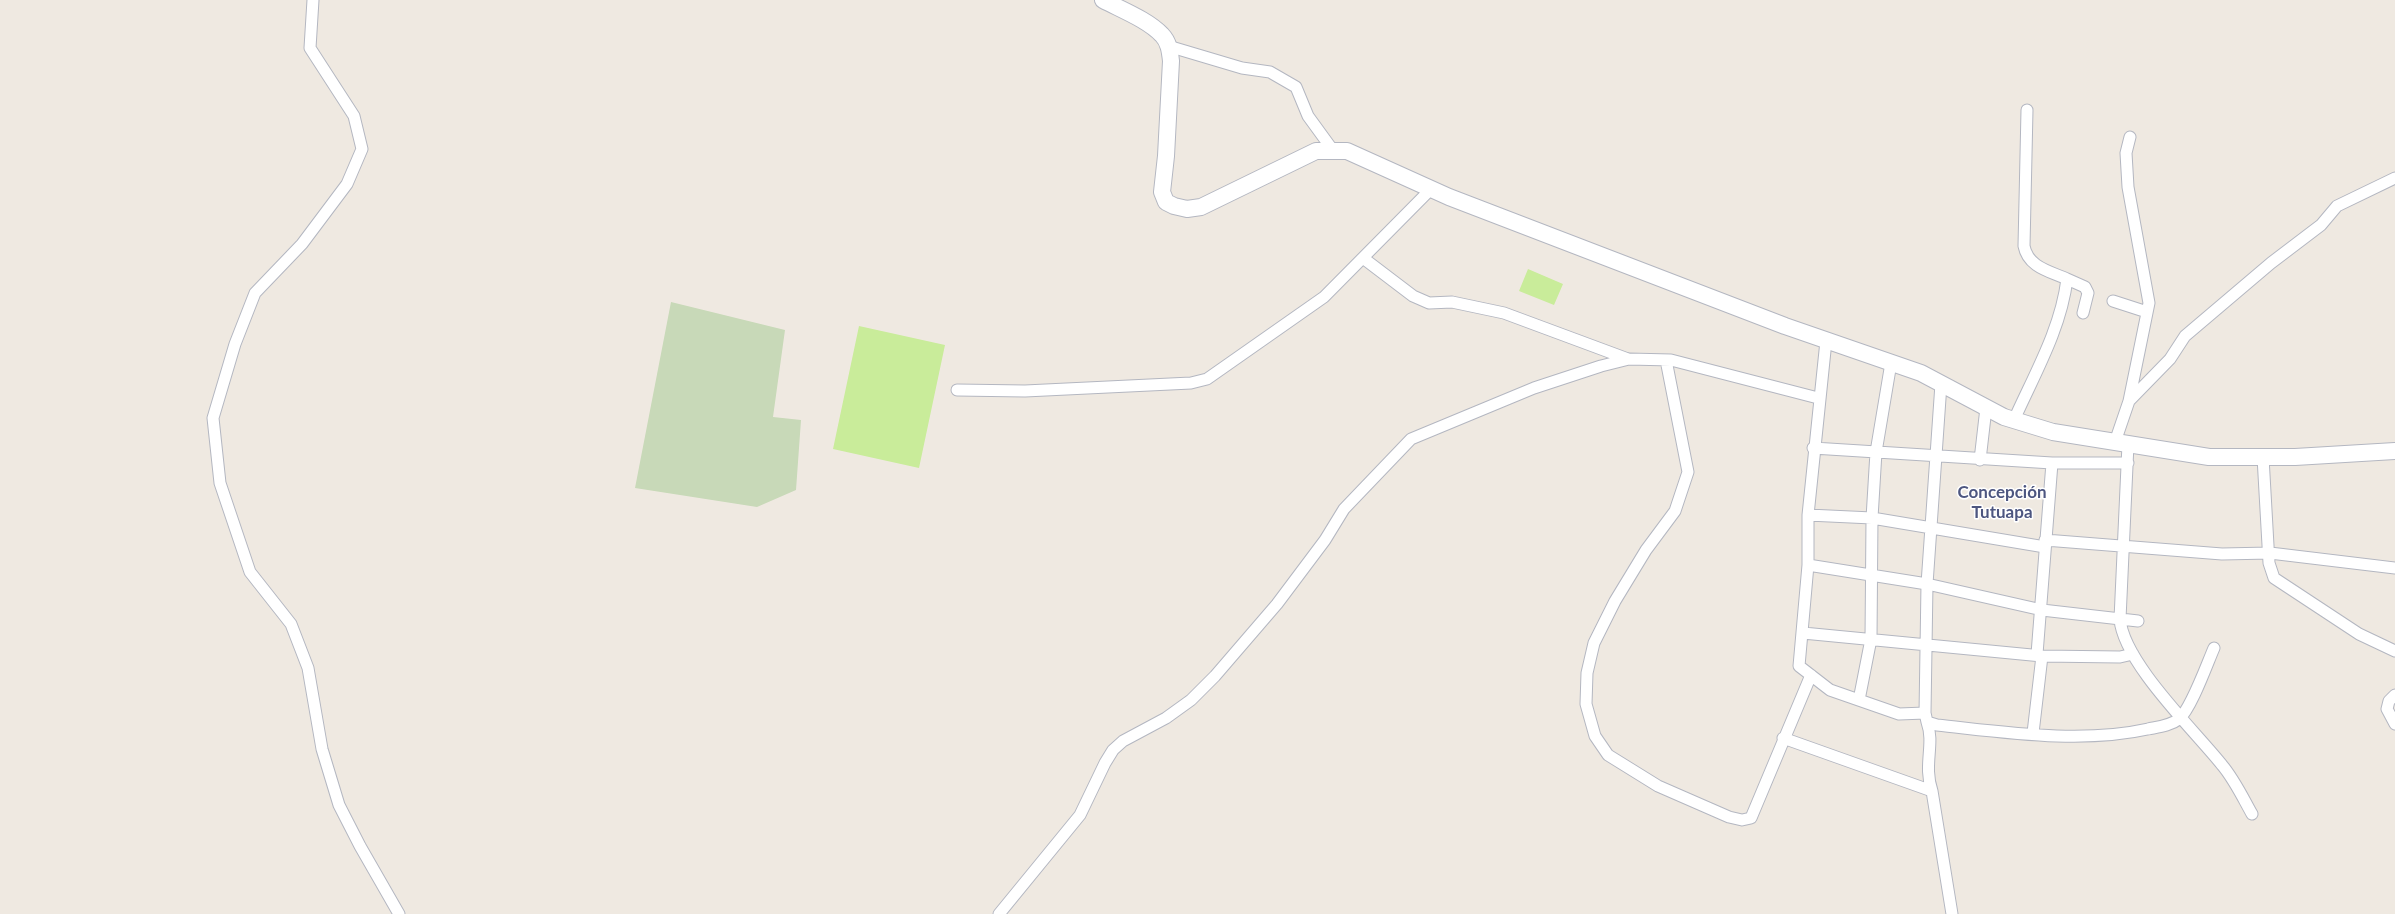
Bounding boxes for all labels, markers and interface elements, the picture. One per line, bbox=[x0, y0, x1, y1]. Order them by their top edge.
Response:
district label: Concepción Tutuapa bbox=[1957, 483, 2047, 523]

